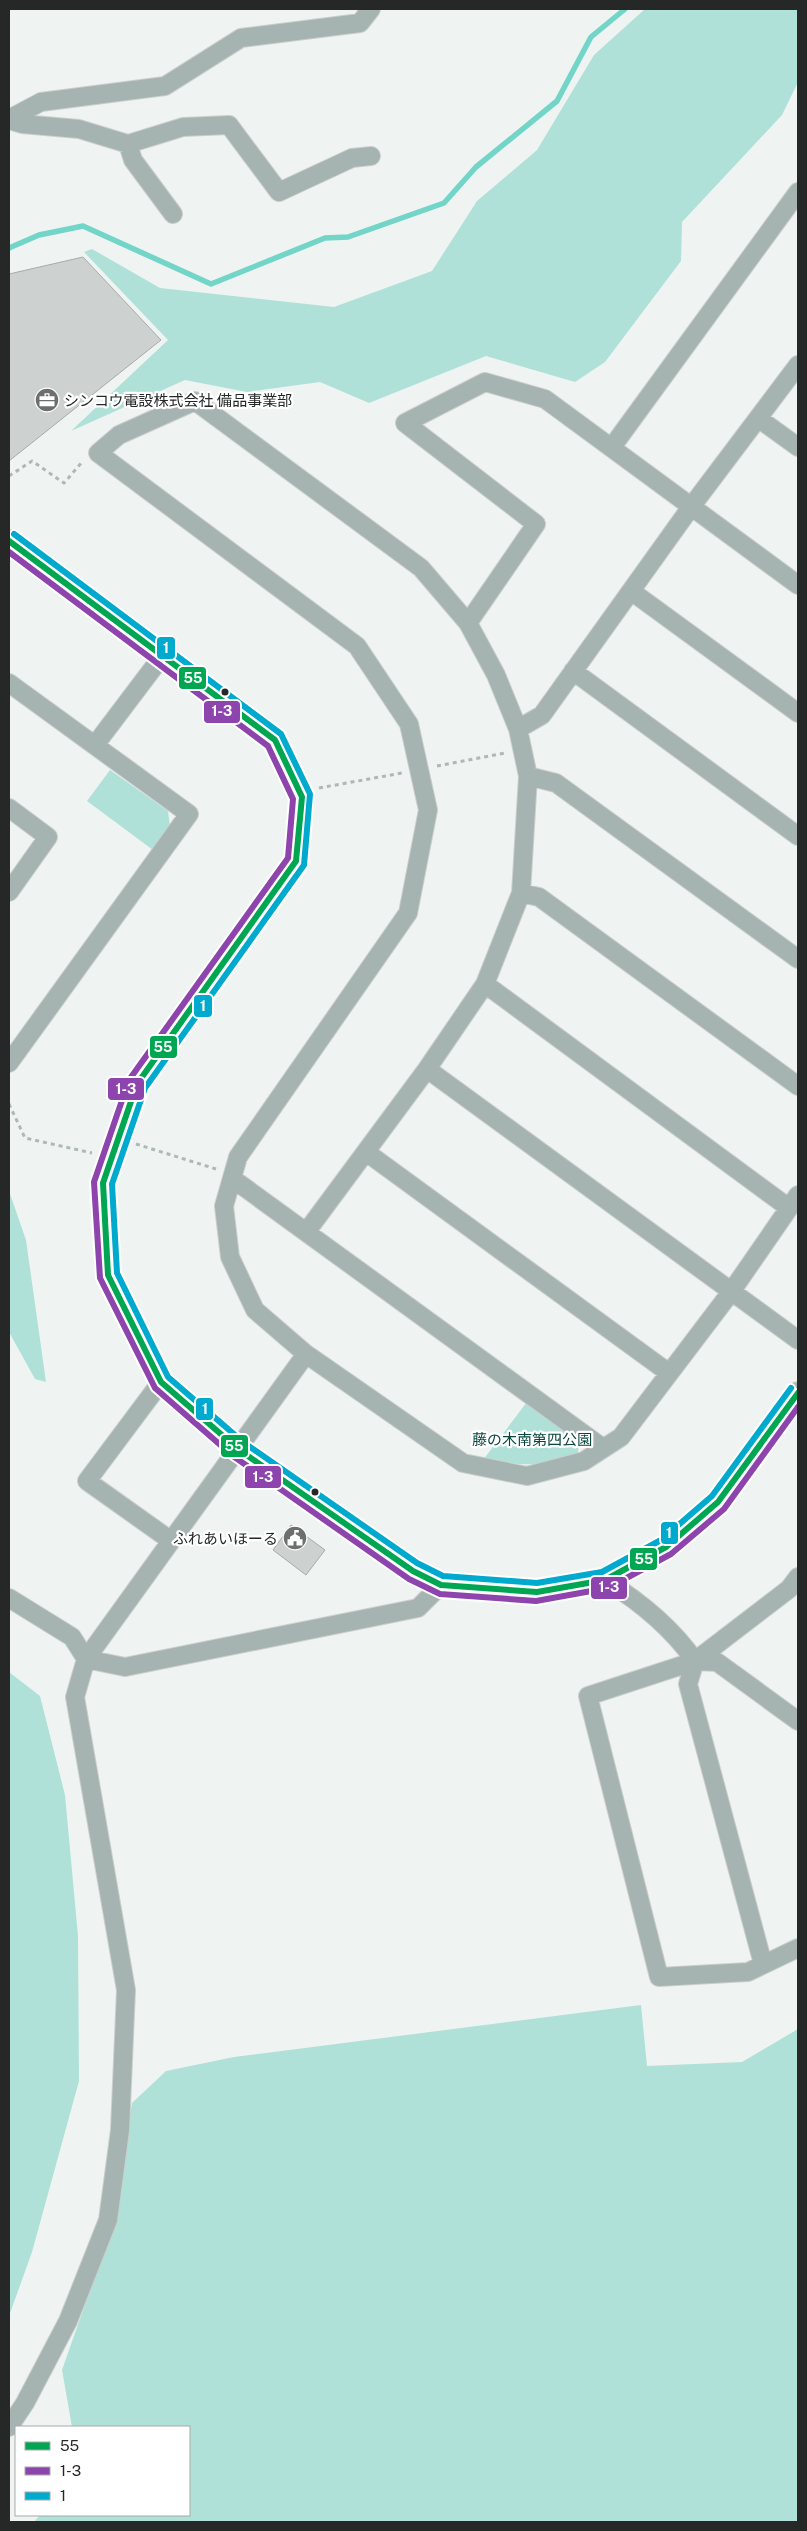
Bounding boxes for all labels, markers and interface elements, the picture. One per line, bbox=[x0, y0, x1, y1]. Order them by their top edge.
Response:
office icon: シンコウ電設株式会社 備品事業部 bbox=[34, 387, 60, 413]
place label: シンコウ電設株式会社 備品事業部 bbox=[64, 392, 292, 409]
line badge: 1 bbox=[156, 636, 176, 660]
text: 1 bbox=[163, 640, 169, 656]
line badge: 55 bbox=[178, 666, 207, 690]
text: 55 bbox=[184, 670, 202, 686]
unlabelled marker bbox=[220, 687, 230, 697]
line badge: 1-3 bbox=[203, 700, 241, 724]
text: 1-3 bbox=[212, 703, 232, 719]
line badge: 1 bbox=[193, 994, 213, 1018]
text: 1 bbox=[200, 998, 206, 1014]
line badge: 55 bbox=[149, 1035, 178, 1059]
text: 55 bbox=[154, 1039, 172, 1055]
line badge: 1-3 bbox=[107, 1077, 145, 1101]
text: 1-3 bbox=[116, 1081, 136, 1097]
line badge: 1 bbox=[195, 1397, 214, 1421]
text: 1 bbox=[202, 1401, 208, 1417]
park label: 藤の木南第四公園 bbox=[472, 1431, 592, 1448]
line badge: 55 bbox=[220, 1434, 249, 1458]
text: 55 bbox=[225, 1438, 243, 1454]
line badge: 1-3 bbox=[244, 1465, 282, 1489]
text: 1-3 bbox=[253, 1469, 273, 1485]
unlabelled marker bbox=[310, 1487, 320, 1497]
line badge: 1 bbox=[660, 1521, 679, 1545]
public building icon: ふれあいほーる bbox=[282, 1525, 308, 1551]
text: 1 bbox=[666, 1525, 672, 1541]
place label: ふれあいほーる bbox=[173, 1530, 278, 1547]
line badge: 55 bbox=[629, 1547, 658, 1571]
text: 55 bbox=[635, 1551, 653, 1567]
line badge: 1-3 bbox=[590, 1576, 628, 1600]
text: 1-3 bbox=[599, 1579, 619, 1595]
legend bbox=[15, 2426, 190, 2516]
text: 55 bbox=[60, 2437, 79, 2454]
text: 1-3 bbox=[60, 2462, 81, 2479]
text: 1 bbox=[60, 2487, 66, 2504]

